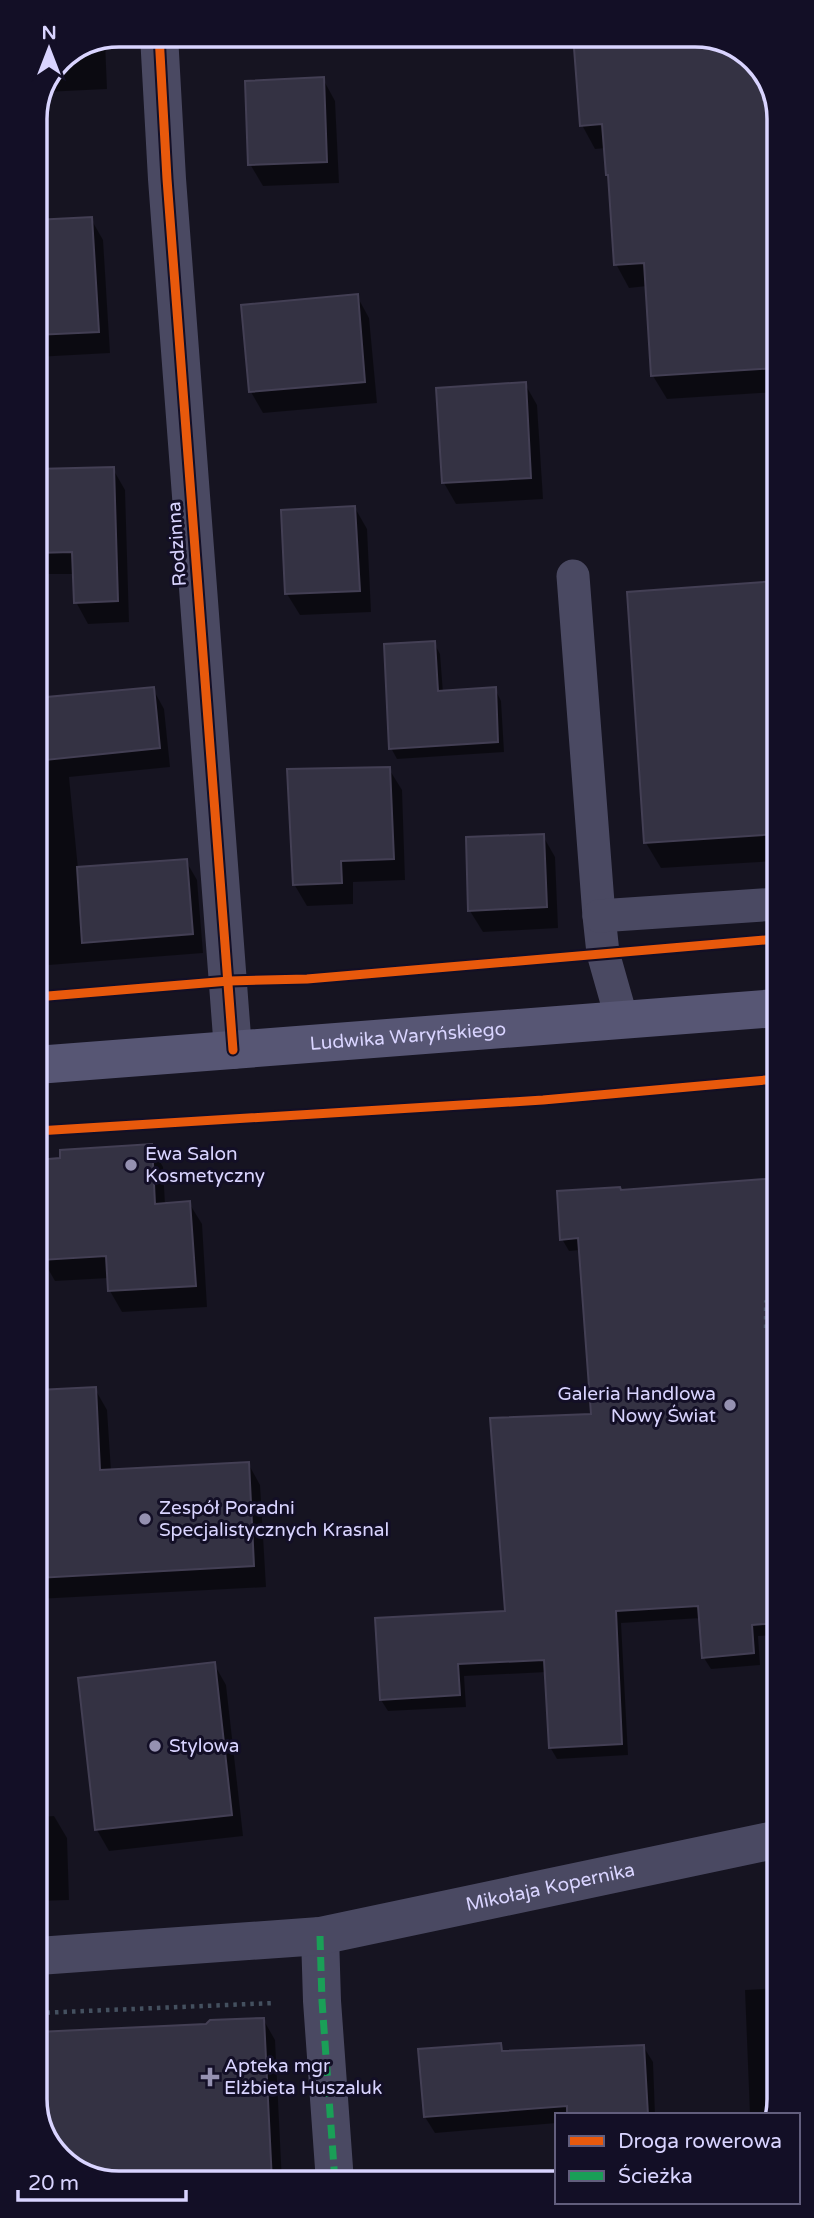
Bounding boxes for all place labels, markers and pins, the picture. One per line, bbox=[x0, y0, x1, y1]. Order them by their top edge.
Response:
place label: Ewa Salon Kosmetyczny bbox=[145, 1143, 265, 1187]
marker: Ewa Salon Kosmetyczny bbox=[123, 1157, 139, 1173]
place label: Galeria Handlowa Nowy Świat bbox=[557, 1383, 716, 1427]
marker: Galeria Handlowa Nowy Świat bbox=[722, 1397, 738, 1413]
place label: Zespół Poradni Specjalistycznych Krasnal bbox=[159, 1497, 389, 1541]
marker: Zespół Poradni Specjalistycznych Krasnal bbox=[137, 1511, 153, 1527]
place label: Stylowa bbox=[169, 1735, 239, 1757]
marker: Stylowa bbox=[147, 1738, 163, 1754]
place label: Apteka mgr Elżbieta Huszaluk bbox=[224, 2055, 382, 2099]
marker: Apteka mgr Elżbieta Huszaluk bbox=[202, 2069, 218, 2085]

